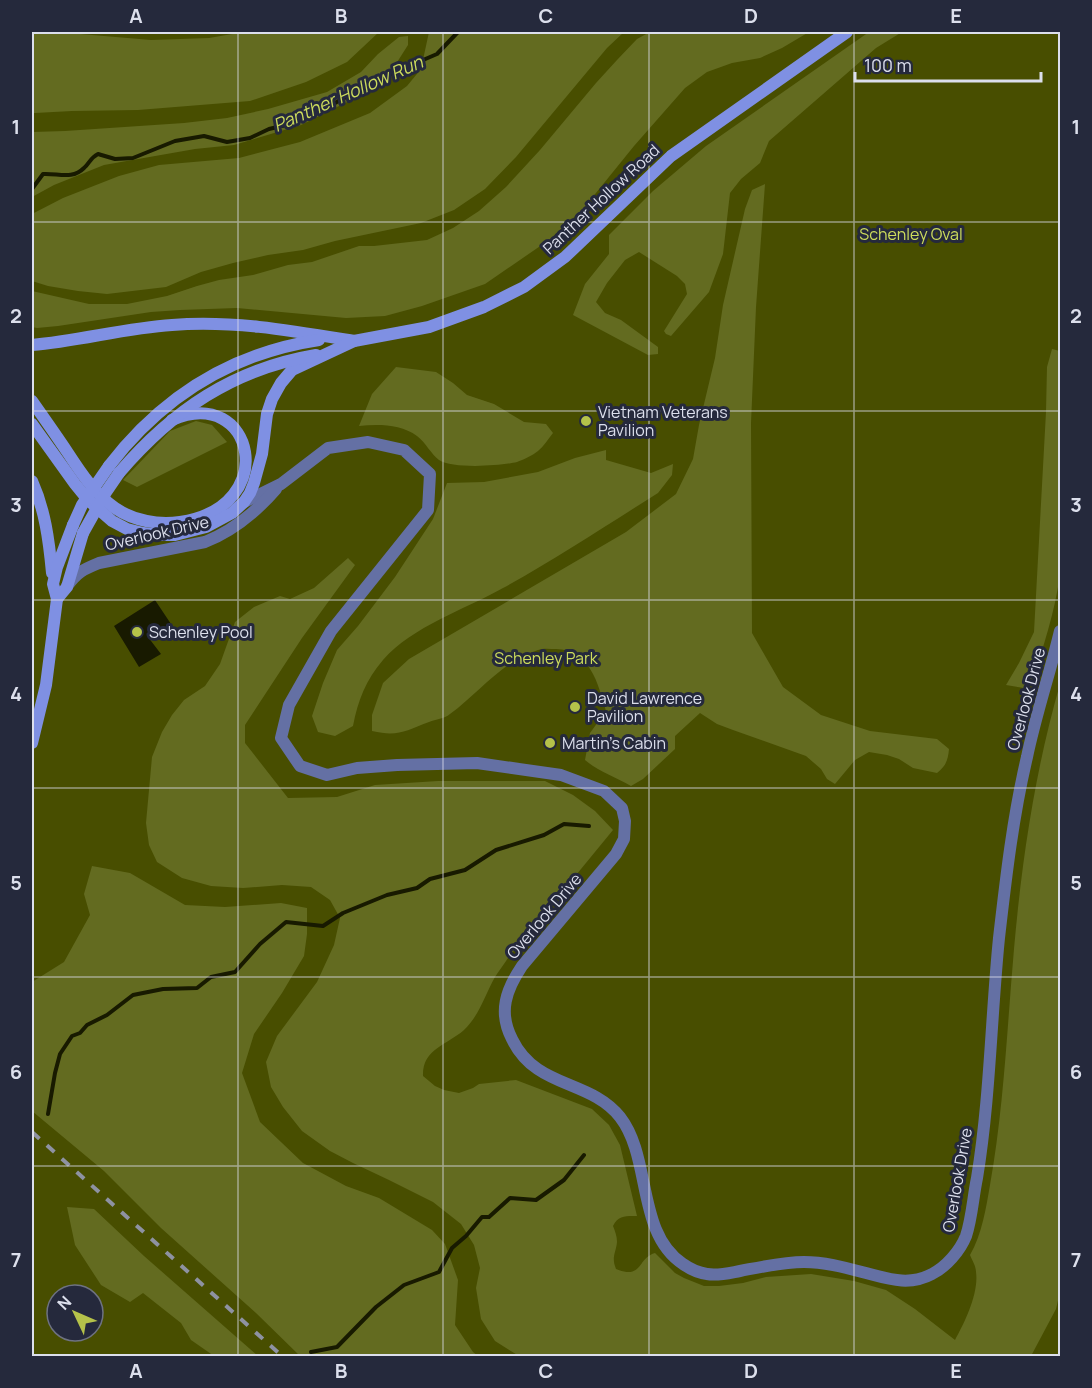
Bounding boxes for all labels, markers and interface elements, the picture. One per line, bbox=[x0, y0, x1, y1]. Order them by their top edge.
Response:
text: A bbox=[129, 2, 143, 29]
text: B bbox=[335, 2, 348, 29]
text: C bbox=[539, 2, 553, 29]
text: D bbox=[744, 2, 758, 29]
text: E bbox=[950, 2, 962, 29]
scale bar bbox=[855, 45, 1041, 83]
water label: Panther Hollow Run bbox=[269, 49, 427, 137]
text: 100 m bbox=[864, 53, 912, 77]
text: 1 bbox=[12, 113, 20, 140]
text: 1 bbox=[1072, 113, 1080, 140]
street label: Panther Hollow Road bbox=[538, 139, 664, 259]
park label: Schenley Oval bbox=[859, 223, 963, 245]
text: 2 bbox=[10, 302, 22, 329]
text: 2 bbox=[1070, 302, 1082, 329]
place label: Vietnam Veterans Pavilion bbox=[598, 401, 728, 441]
marker: Vietnam Veterans Pavilion bbox=[579, 414, 593, 428]
text: 3 bbox=[10, 491, 22, 518]
text: 3 bbox=[1070, 491, 1082, 518]
street label: Overlook Drive bbox=[103, 510, 211, 556]
place label: Schenley Pool bbox=[149, 621, 253, 643]
marker: Schenley Pool bbox=[130, 625, 144, 639]
street label: Overlook Drive bbox=[1002, 645, 1050, 753]
park label: Schenley Park bbox=[494, 647, 599, 669]
text: 4 bbox=[10, 680, 22, 707]
text: 4 bbox=[1070, 680, 1082, 707]
place label: David Lawrence Pavilion bbox=[587, 687, 702, 727]
marker: David Lawrence Pavilion bbox=[568, 700, 582, 714]
place label: Martin's Cabin bbox=[562, 732, 666, 754]
marker: Martin's Cabin bbox=[543, 736, 557, 750]
street label: Overlook Drive bbox=[502, 868, 586, 964]
text: 5 bbox=[10, 869, 22, 896]
text: 5 bbox=[1070, 869, 1082, 896]
text: 6 bbox=[10, 1058, 22, 1085]
text: 6 bbox=[1070, 1058, 1082, 1085]
street label: Overlook Drive bbox=[937, 1126, 977, 1234]
text: 7 bbox=[11, 1246, 21, 1273]
text: 7 bbox=[1071, 1246, 1081, 1273]
north arrow bbox=[45, 1283, 105, 1343]
text: N bbox=[52, 1291, 76, 1314]
text: A bbox=[129, 1357, 143, 1384]
text: B bbox=[335, 1357, 348, 1384]
text: C bbox=[539, 1357, 553, 1384]
text: D bbox=[744, 1357, 758, 1384]
text: E bbox=[950, 1357, 962, 1384]

